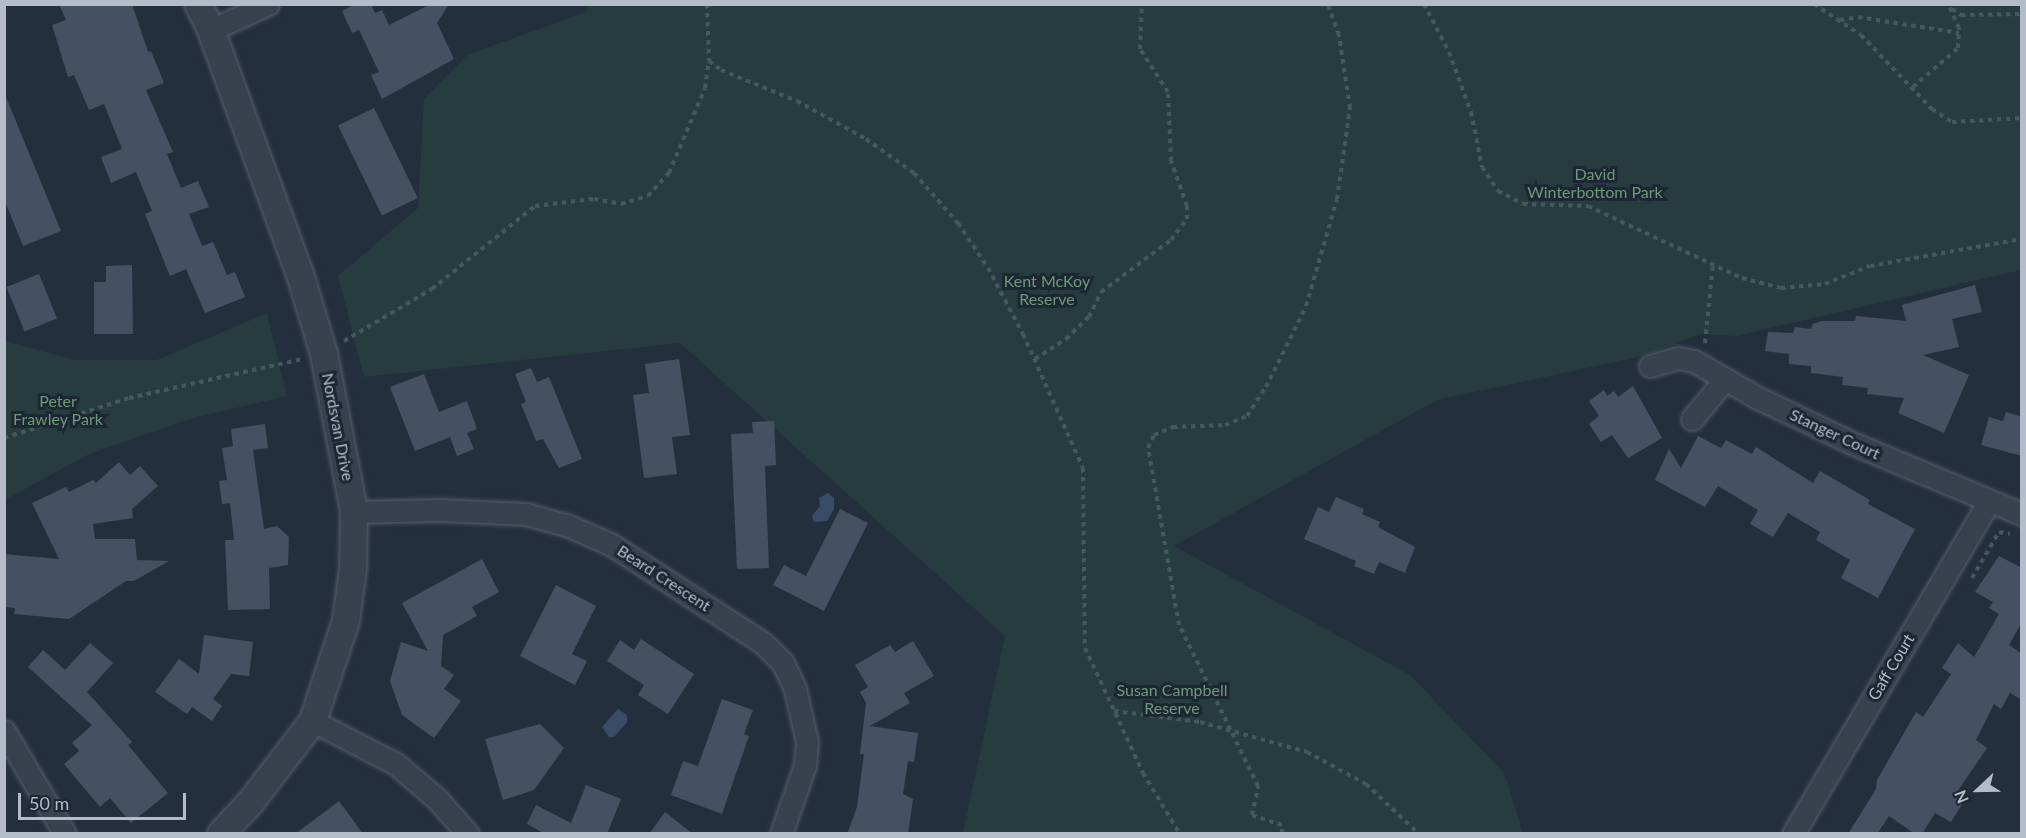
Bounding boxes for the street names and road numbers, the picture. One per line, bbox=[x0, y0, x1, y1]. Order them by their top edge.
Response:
street label: Nordsvan Drive bbox=[318, 371, 358, 483]
street label: Stanger Court bbox=[1787, 405, 1883, 463]
street label: Beard Crescent bbox=[614, 541, 714, 615]
street label: Gaff Court bbox=[1864, 630, 1918, 704]

